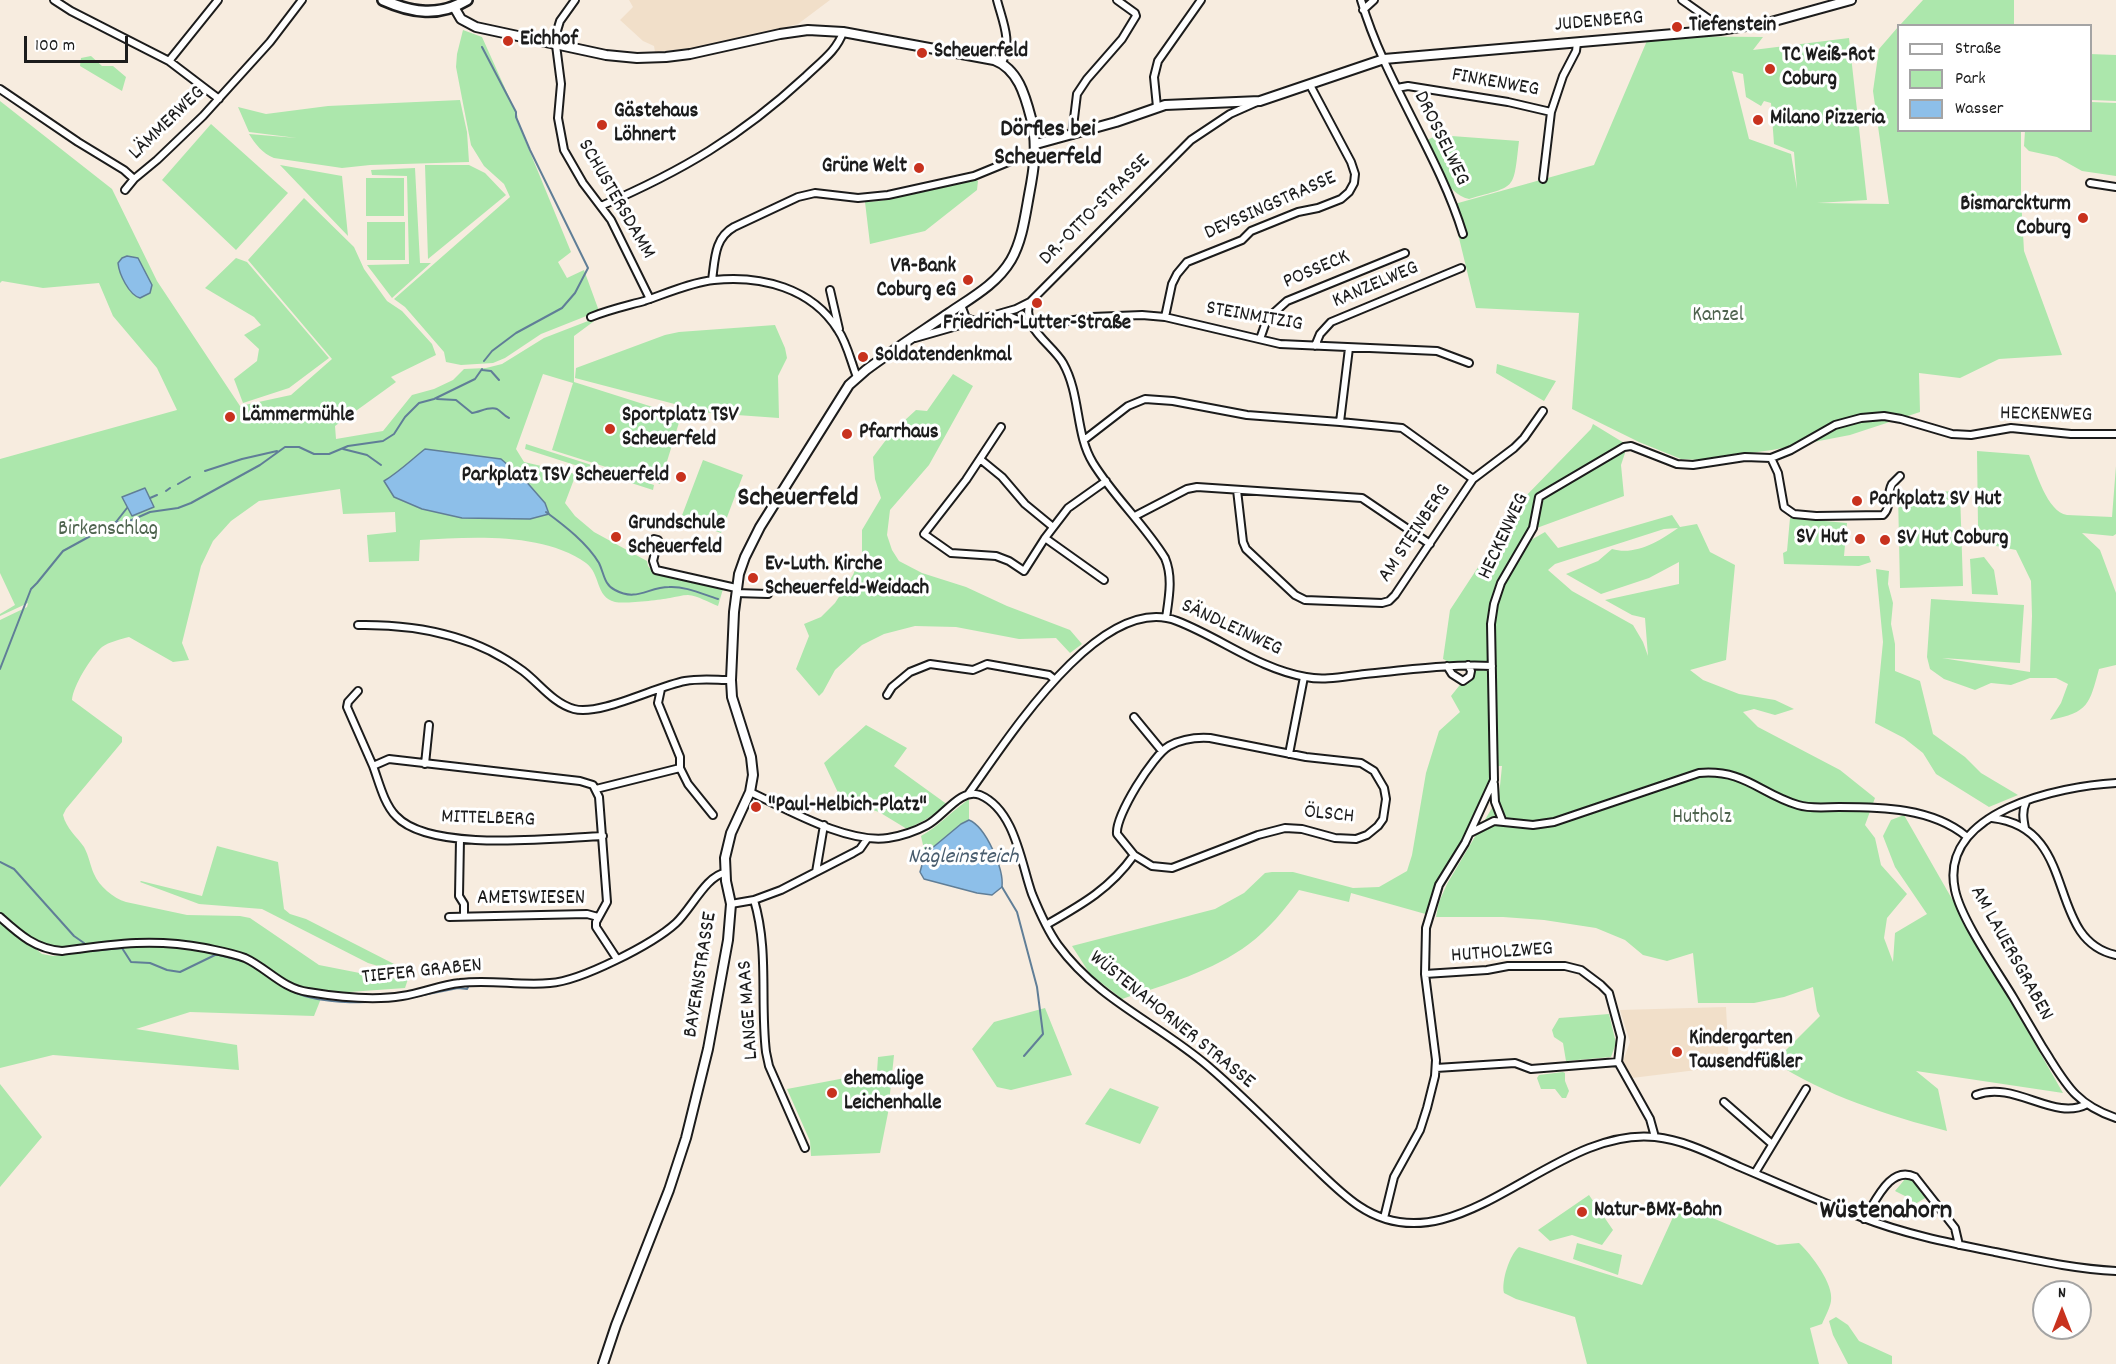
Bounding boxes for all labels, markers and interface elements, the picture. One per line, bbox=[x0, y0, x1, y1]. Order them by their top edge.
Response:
street label: JUDENBERG bbox=[1554, 7, 1644, 39]
place label: Tiefenstein bbox=[1689, 14, 1776, 40]
marker: Tiefenstein bbox=[1670, 20, 1684, 34]
scale bar bbox=[27, 24, 130, 62]
legend bbox=[1897, 24, 2092, 132]
place label: Eichhof bbox=[520, 28, 578, 54]
text: 100 m bbox=[35, 34, 75, 59]
marker: Eichhof bbox=[501, 34, 515, 48]
text: Straße bbox=[1955, 37, 2001, 62]
place label: Scheuerfeld bbox=[934, 40, 1028, 66]
place label: TC Weiß-Rot Coburg bbox=[1782, 44, 1875, 94]
marker: Scheuerfeld bbox=[915, 46, 929, 60]
marker: TC Weiß-Rot Coburg bbox=[1763, 62, 1777, 76]
street label: FINKENWEG bbox=[1449, 64, 1541, 104]
text: Park bbox=[1955, 67, 1986, 92]
street label: LÄMMERWEG bbox=[125, 82, 211, 166]
street label: DROSSELWEG bbox=[1406, 88, 1474, 190]
text: Wasser bbox=[1955, 97, 2004, 122]
place label: Gästehaus Löhnert bbox=[614, 100, 698, 150]
place label: Milano Pizzeria bbox=[1770, 107, 1885, 133]
marker: Milano Pizzeria bbox=[1751, 113, 1765, 127]
marker: Gästehaus Löhnert bbox=[595, 118, 609, 132]
district label: Dörfles bei Scheuerfeld bbox=[994, 118, 1102, 174]
street label: SCHUSTERSDAMM bbox=[571, 136, 659, 264]
street label: DR.-OTTO-STRASSE bbox=[1035, 150, 1157, 272]
place label: Grüne Welt bbox=[822, 155, 907, 181]
marker: Grüne Welt bbox=[912, 161, 926, 175]
street label: DEYSSINGSTRASSE bbox=[1201, 167, 1341, 247]
place label: Bismarckturm Coburg bbox=[1960, 193, 2071, 243]
marker: Bismarckturm Coburg bbox=[2076, 211, 2090, 225]
street label: POSSECK bbox=[1280, 246, 1354, 296]
place label: VR-Bank Coburg eG bbox=[876, 255, 956, 305]
street label: KANZELWEG bbox=[1329, 257, 1423, 315]
marker: VR-Bank Coburg eG bbox=[961, 273, 975, 287]
marker: Friedrich-Lutter-Straße bbox=[1030, 296, 1044, 310]
street label: STEINMITZIG bbox=[1204, 297, 1304, 339]
park label: Kanzel bbox=[1692, 304, 1744, 330]
place label: Friedrich-Lutter-Straße bbox=[943, 312, 1131, 338]
place label: Soldatendenkmal bbox=[875, 344, 1012, 370]
marker: Soldatendenkmal bbox=[856, 350, 870, 364]
street label: HECKENWEG bbox=[2000, 403, 2092, 429]
place label: Lämmermühle bbox=[242, 404, 354, 430]
place label: Sportplatz TSV Scheuerfeld bbox=[622, 404, 739, 454]
marker: Lämmermühle bbox=[223, 410, 237, 424]
place label: Pfarrhaus bbox=[859, 421, 939, 447]
marker: Sportplatz TSV Scheuerfeld bbox=[603, 422, 617, 436]
marker: Pfarrhaus bbox=[840, 427, 854, 441]
place label: Parkplatz TSV Scheuerfeld bbox=[461, 464, 669, 490]
marker: Parkplatz TSV Scheuerfeld bbox=[674, 470, 688, 484]
street label: AM STEINBERG bbox=[1374, 480, 1458, 588]
district label: Scheuerfeld bbox=[737, 484, 859, 516]
place label: Parkplatz SV Hut bbox=[1869, 488, 2002, 514]
street label: HECKENWEG bbox=[1474, 490, 1536, 584]
marker: Parkplatz SV Hut bbox=[1850, 494, 1864, 508]
place label: Grundschule Scheuerfeld bbox=[628, 512, 725, 562]
park label: Birkenschlag bbox=[58, 518, 158, 544]
place label: SV Hut bbox=[1796, 526, 1848, 552]
place label: SV Hut Coburg bbox=[1897, 527, 2008, 553]
marker: Grundschule Scheuerfeld bbox=[609, 530, 623, 544]
marker: SV Hut bbox=[1853, 532, 1867, 546]
marker: SV Hut Coburg bbox=[1878, 533, 1892, 547]
place label: Ev-Luth. Kirche Scheuerfeld-Weidach bbox=[765, 553, 929, 603]
marker: Ev-Luth. Kirche Scheuerfeld-Weidach bbox=[746, 571, 760, 585]
street label: SÄNDLEINWEG bbox=[1176, 595, 1286, 663]
place label: "Paul-Helbich-Platz" bbox=[768, 794, 927, 820]
marker: "Paul-Helbich-Platz" bbox=[749, 800, 763, 814]
street label: ÖLSCH bbox=[1303, 801, 1355, 831]
street label: MITTELBERG bbox=[441, 806, 535, 834]
park label: Hutholz bbox=[1672, 806, 1732, 832]
water label: Nägleinsteich bbox=[908, 846, 1018, 872]
street label: AM LAUERSGRABEN bbox=[1963, 882, 2057, 1026]
street label: AMETSWIESEN bbox=[477, 887, 585, 913]
street label: BAYERNSTRASSE bbox=[680, 910, 724, 1040]
street label: HUTHOLZWEG bbox=[1450, 938, 1554, 970]
street label: WÜSTENAHORNER STRASSE bbox=[1083, 946, 1259, 1096]
street label: TIEFER GRABEN bbox=[361, 954, 483, 992]
street label: LANGE MAAS bbox=[734, 959, 766, 1061]
place label: Kindergarten Tausendfüßler bbox=[1689, 1027, 1802, 1077]
marker: Kindergarten Tausendfüßler bbox=[1670, 1045, 1684, 1059]
place label: ehemalige Leichenhalle bbox=[844, 1068, 941, 1118]
marker: ehemalige Leichenhalle bbox=[825, 1086, 839, 1100]
district label: Wüstenahorn bbox=[1820, 1197, 1952, 1229]
place label: Natur-BMX-Bahn bbox=[1594, 1199, 1722, 1225]
marker: Natur-BMX-Bahn bbox=[1575, 1205, 1589, 1219]
north arrow bbox=[2032, 1280, 2092, 1340]
text: N bbox=[2058, 1282, 2066, 1305]

